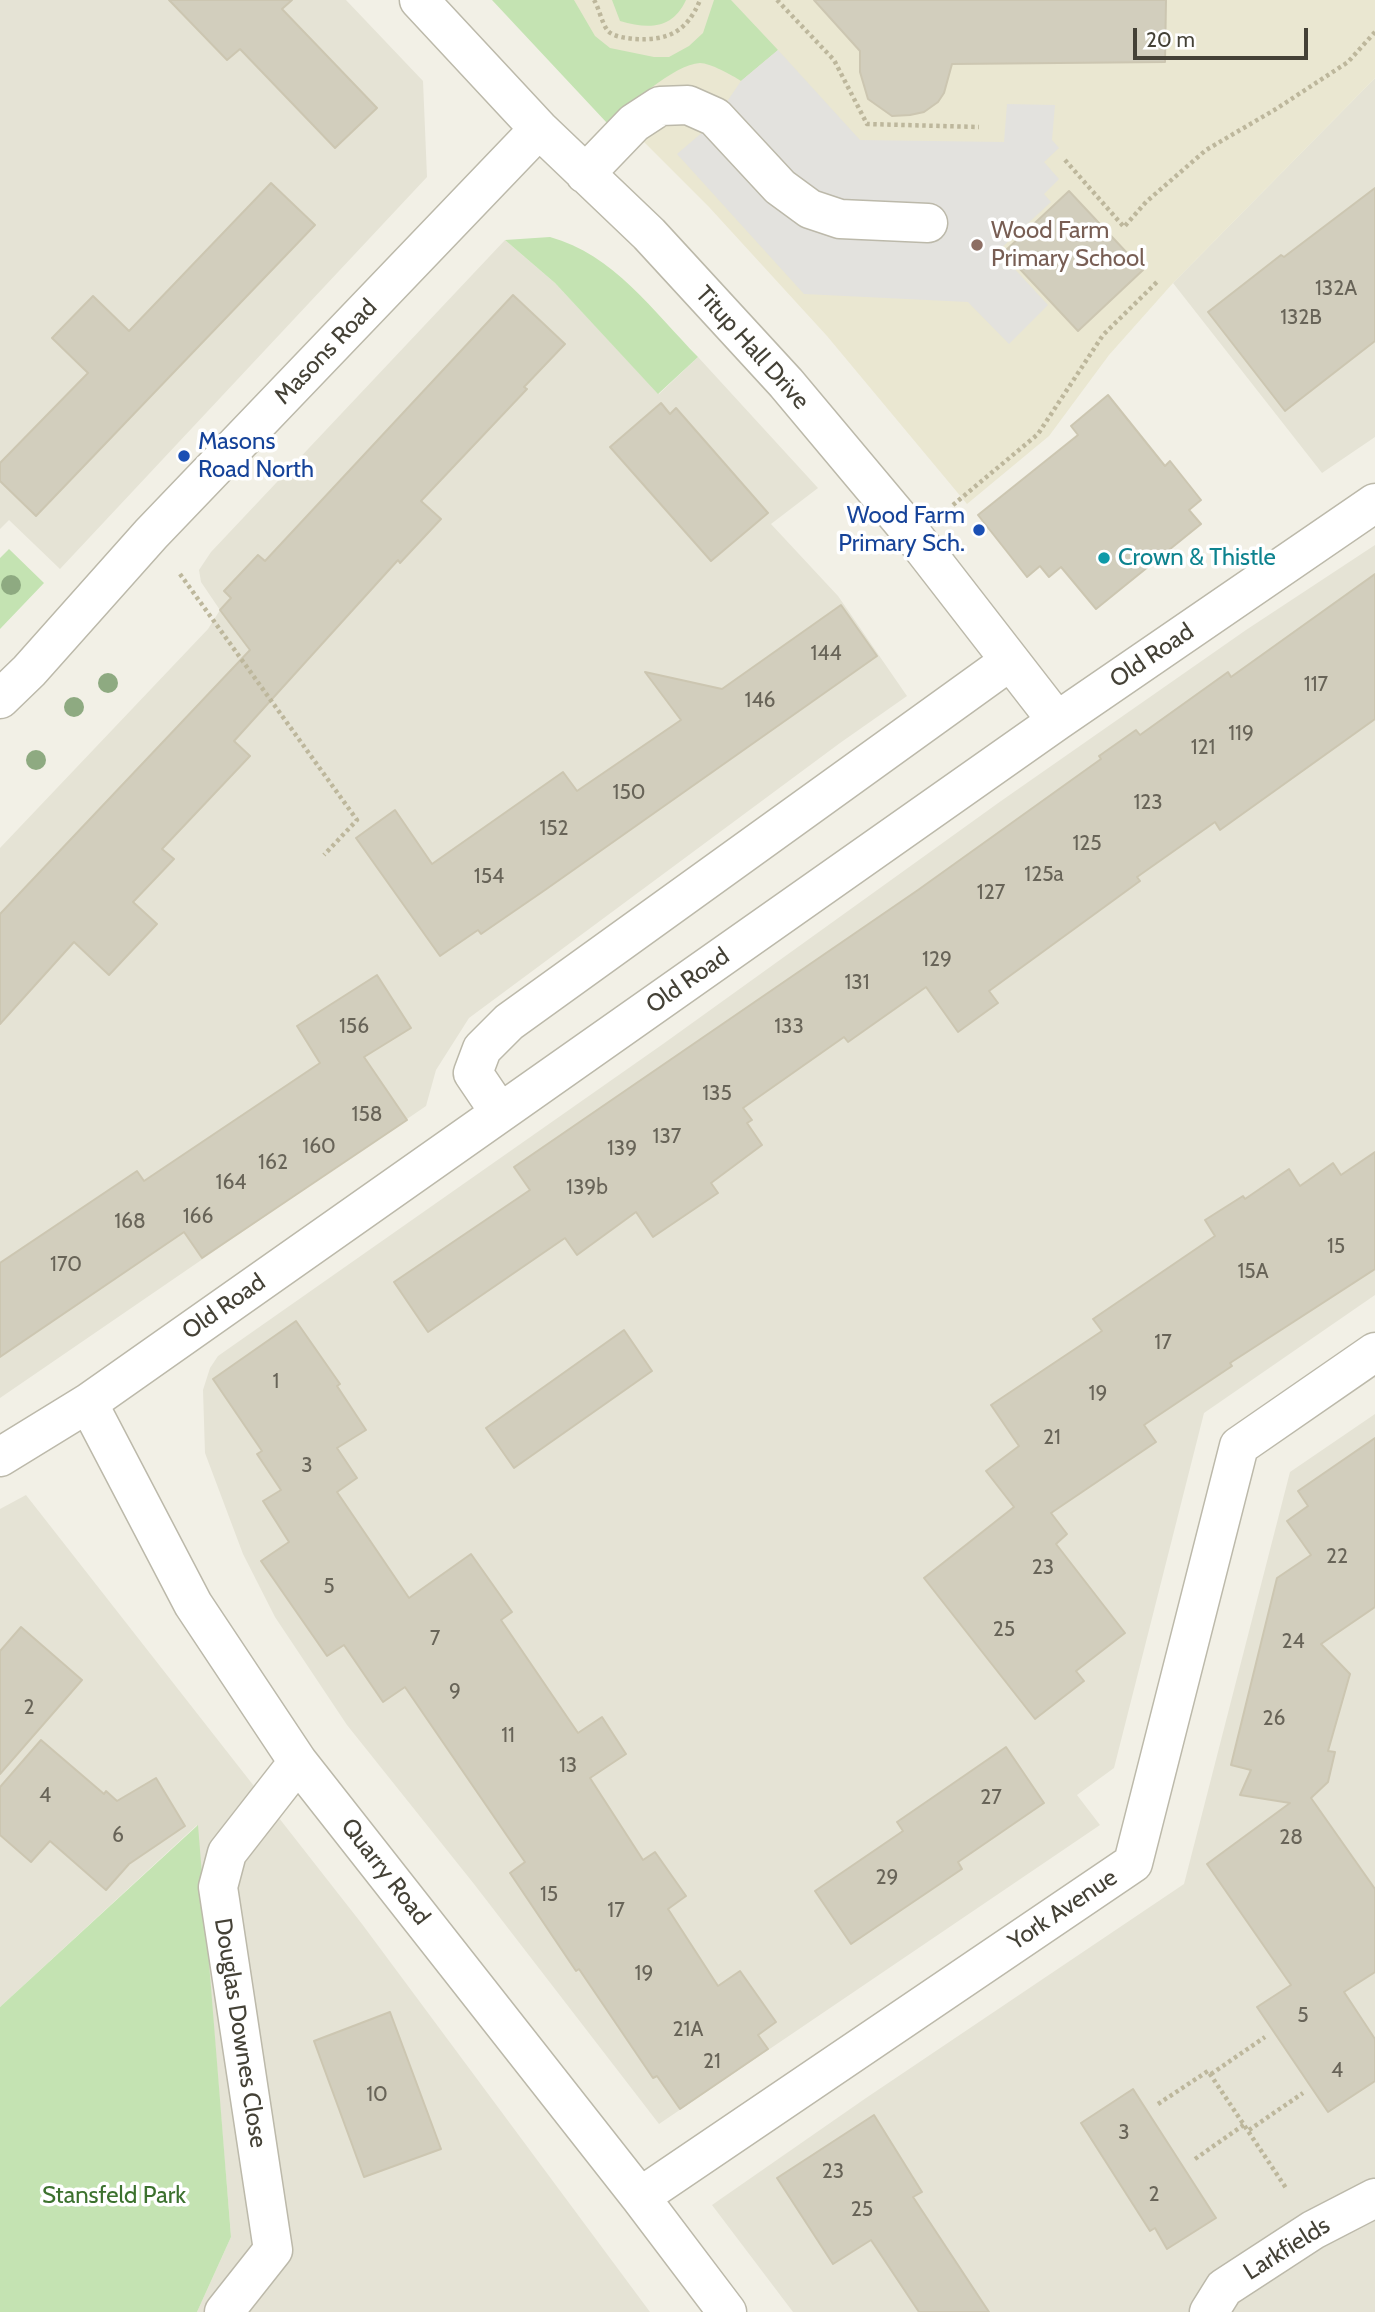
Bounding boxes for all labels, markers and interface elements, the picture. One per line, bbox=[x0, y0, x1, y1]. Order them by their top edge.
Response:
scale bar bbox=[1137, 14, 1312, 58]
text: 20 m bbox=[1146, 27, 1195, 52]
place label: Wood Farm Primary School bbox=[991, 217, 1145, 273]
marker: Wood Farm Primary School bbox=[969, 237, 985, 253]
house number: 132A bbox=[1315, 276, 1357, 302]
street label: Titup Hall Drive bbox=[689, 280, 815, 416]
street label: Masons Road bbox=[269, 294, 383, 410]
house number: 132B bbox=[1280, 305, 1322, 331]
place label: Masons Road North bbox=[198, 428, 314, 484]
marker: Masons Road North bbox=[176, 448, 192, 464]
place label: Wood Farm Primary Sch. bbox=[838, 502, 965, 558]
marker: Wood Farm Primary Sch. bbox=[971, 522, 987, 538]
place label: Crown & Thistle bbox=[1118, 544, 1276, 572]
marker: Crown & Thistle bbox=[1096, 550, 1112, 566]
street label: Old Road bbox=[1105, 618, 1199, 694]
house number: 144 bbox=[810, 641, 842, 667]
house number: 117 bbox=[1304, 672, 1328, 698]
house number: 146 bbox=[745, 688, 775, 714]
house number: 119 bbox=[1228, 721, 1254, 747]
house number: 121 bbox=[1191, 735, 1215, 761]
house number: 150 bbox=[613, 780, 645, 806]
house number: 123 bbox=[1133, 790, 1163, 816]
house number: 152 bbox=[539, 816, 569, 842]
house number: 125 bbox=[1072, 831, 1102, 857]
house number: 125a bbox=[1024, 862, 1064, 888]
house number: 154 bbox=[474, 864, 504, 890]
house number: 127 bbox=[977, 880, 1005, 906]
street label: Old Road bbox=[641, 942, 735, 1020]
house number: 129 bbox=[922, 947, 952, 973]
house number: 131 bbox=[844, 970, 870, 996]
house number: 156 bbox=[339, 1014, 369, 1040]
house number: 133 bbox=[774, 1014, 804, 1040]
house number: 135 bbox=[702, 1081, 732, 1107]
house number: 158 bbox=[352, 1102, 382, 1128]
house number: 137 bbox=[653, 1124, 681, 1150]
house number: 160 bbox=[302, 1134, 336, 1160]
house number: 139 bbox=[607, 1136, 637, 1162]
house number: 162 bbox=[258, 1150, 288, 1176]
house number: 164 bbox=[216, 1170, 246, 1196]
house number: 139b bbox=[566, 1175, 608, 1201]
house number: 166 bbox=[183, 1204, 213, 1230]
house number: 168 bbox=[114, 1209, 146, 1235]
house number: 15 bbox=[1327, 1234, 1345, 1260]
house number: 170 bbox=[50, 1252, 82, 1278]
house number: 15A bbox=[1237, 1259, 1269, 1285]
street label: Old Road bbox=[177, 1268, 271, 1346]
house number: 17 bbox=[1154, 1330, 1172, 1356]
house number: 1 bbox=[273, 1369, 279, 1395]
house number: 19 bbox=[1089, 1381, 1107, 1407]
house number: 21 bbox=[1043, 1425, 1061, 1451]
house number: 3 bbox=[301, 1453, 313, 1479]
house number: 22 bbox=[1326, 1544, 1348, 1570]
house number: 23 bbox=[1032, 1555, 1054, 1581]
house number: 5 bbox=[323, 1574, 335, 1600]
house number: 25 bbox=[993, 1617, 1015, 1643]
house number: 7 bbox=[430, 1626, 440, 1652]
house number: 24 bbox=[1281, 1629, 1305, 1655]
house number: 9 bbox=[449, 1679, 461, 1705]
house number: 2 bbox=[23, 1695, 35, 1721]
house number: 26 bbox=[1263, 1706, 1285, 1732]
house number: 11 bbox=[501, 1723, 515, 1749]
house number: 13 bbox=[559, 1753, 577, 1779]
house number: 4 bbox=[39, 1783, 51, 1809]
house number: 27 bbox=[980, 1785, 1002, 1811]
street label: Quarry Road bbox=[334, 1813, 436, 1931]
house number: 6 bbox=[112, 1823, 124, 1849]
house number: 28 bbox=[1279, 1825, 1303, 1851]
street label: York Avenue bbox=[1003, 1863, 1123, 1957]
house number: 29 bbox=[876, 1865, 898, 1891]
house number: 15 bbox=[540, 1882, 558, 1908]
house number: 17 bbox=[607, 1898, 625, 1924]
street label: Douglas Downes Close bbox=[208, 1916, 272, 2150]
house number: 19 bbox=[635, 1961, 653, 1987]
house number: 5 bbox=[1297, 2003, 1309, 2029]
house number: 21A bbox=[673, 2017, 703, 2043]
house number: 21 bbox=[703, 2049, 721, 2075]
house number: 4 bbox=[1331, 2058, 1343, 2084]
house number: 10 bbox=[366, 2082, 388, 2108]
house number: 3 bbox=[1118, 2120, 1130, 2146]
house number: 23 bbox=[822, 2159, 844, 2185]
park label: Stansfeld Park bbox=[42, 2182, 186, 2210]
house number: 2 bbox=[1148, 2182, 1160, 2208]
house number: 25 bbox=[851, 2197, 873, 2223]
street label: Larkfields bbox=[1239, 2211, 1335, 2287]

